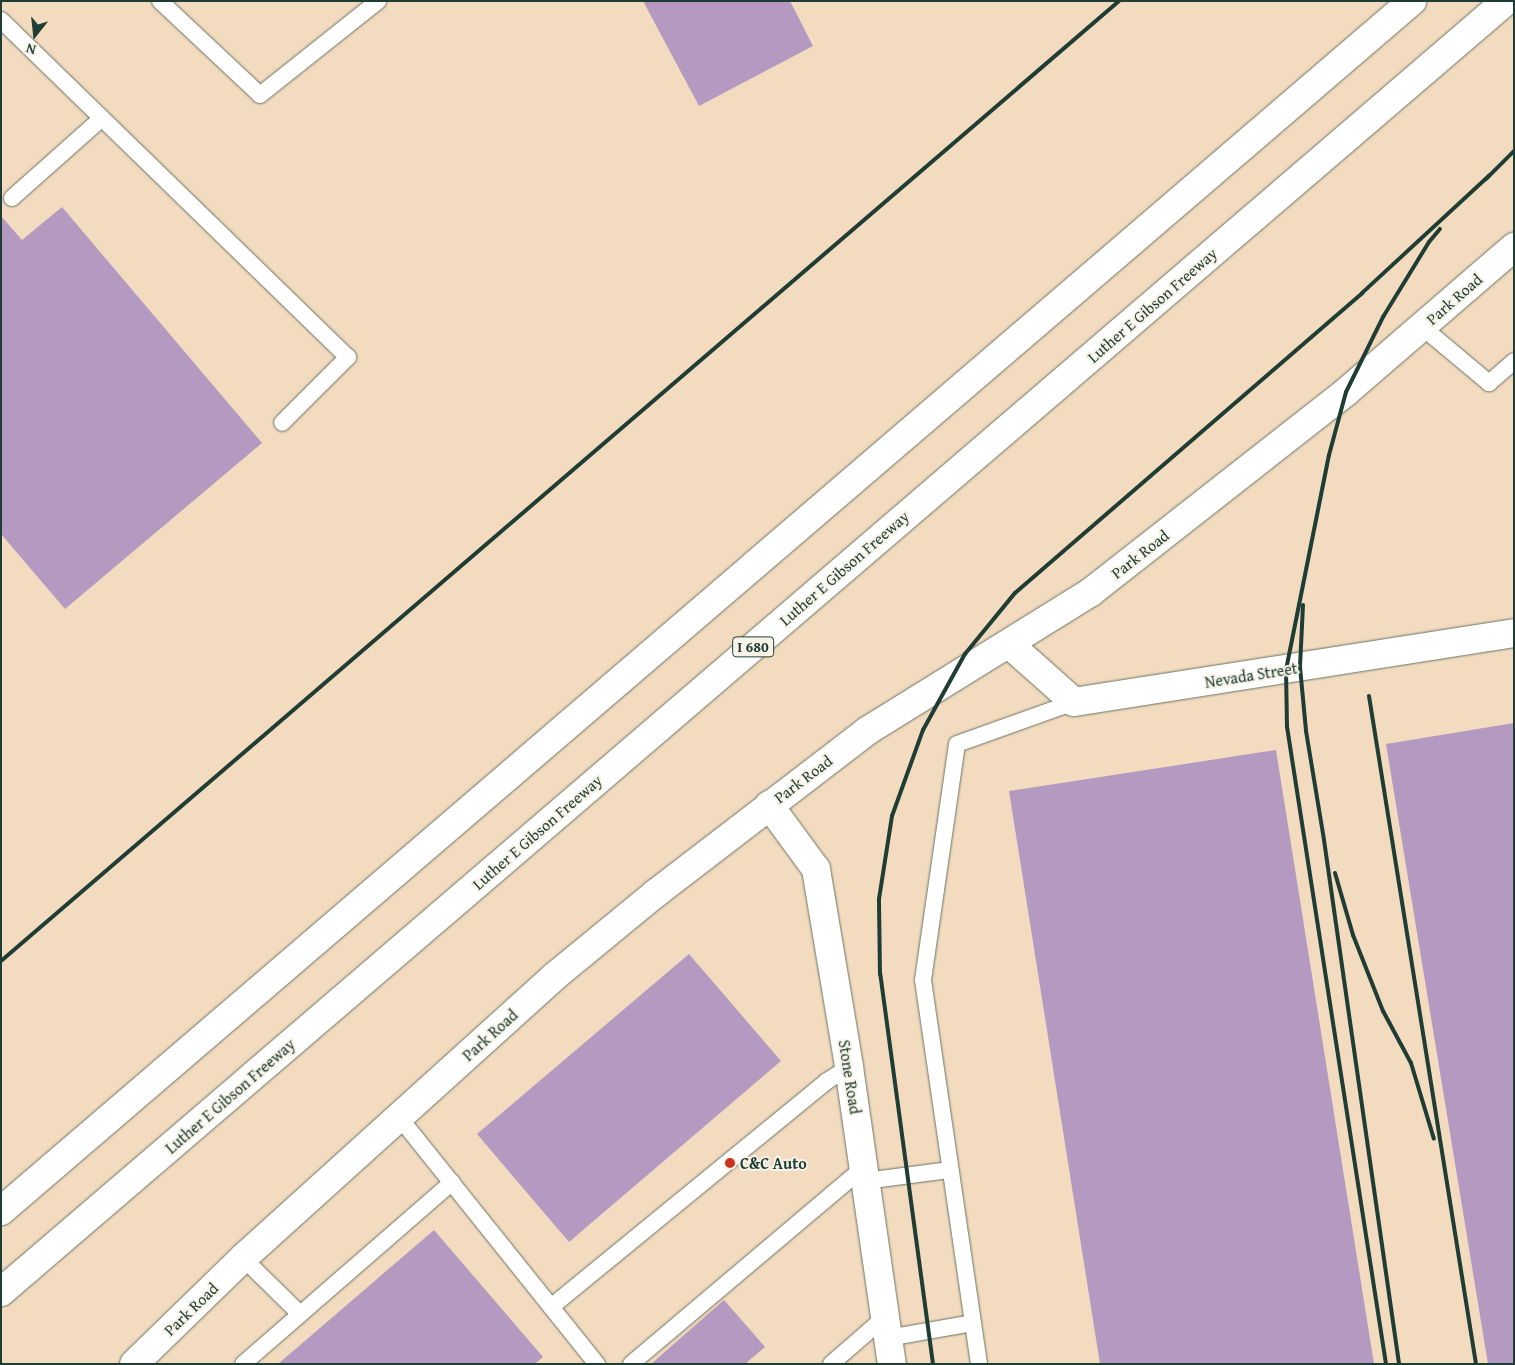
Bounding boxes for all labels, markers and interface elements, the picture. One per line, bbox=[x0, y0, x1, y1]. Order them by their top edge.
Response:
north arrow bbox=[10, 10, 60, 60]
text: N bbox=[24, 39, 38, 60]
street label: Luther E Gibson Freeway bbox=[1083, 244, 1221, 366]
street label: Park Road bbox=[1422, 269, 1486, 329]
street label: Luther E Gibson Freeway bbox=[775, 507, 913, 629]
street label: Park Road bbox=[1107, 526, 1173, 582]
road number: I 680 bbox=[732, 634, 774, 660]
street label: Nevada Street bbox=[1203, 658, 1299, 692]
street label: Park Road bbox=[770, 751, 836, 807]
street label: Luther E Gibson Freeway bbox=[468, 771, 606, 893]
street label: Park Road bbox=[458, 1005, 522, 1065]
street label: Luther E Gibson Freeway bbox=[161, 1035, 299, 1157]
street label: Stone Road bbox=[835, 1038, 865, 1116]
place label: C&C Auto bbox=[740, 1153, 807, 1173]
marker: C&C Auto bbox=[724, 1157, 736, 1169]
street label: Park Road bbox=[160, 1279, 222, 1339]

